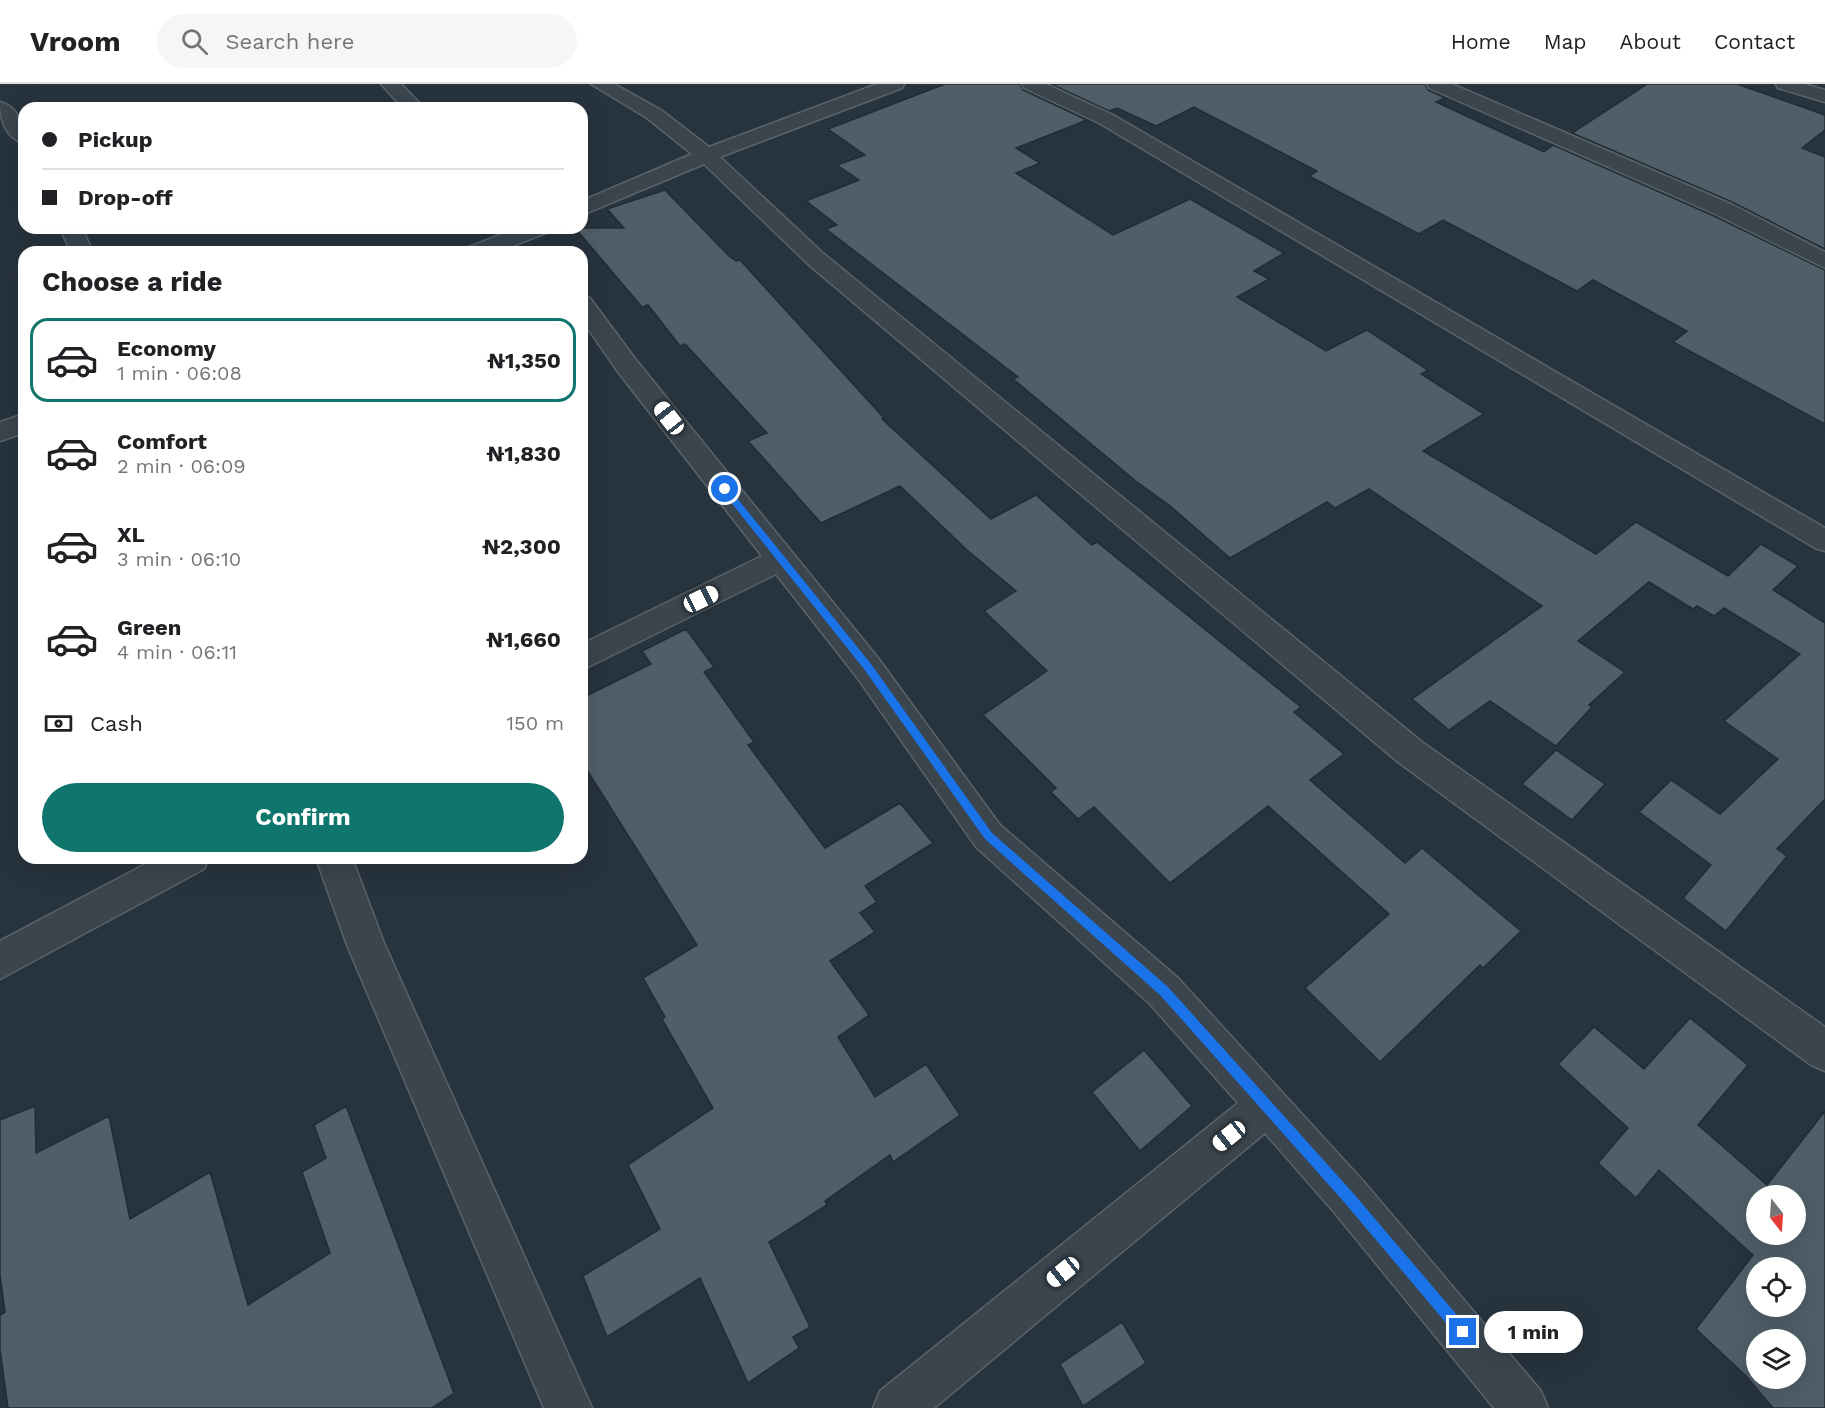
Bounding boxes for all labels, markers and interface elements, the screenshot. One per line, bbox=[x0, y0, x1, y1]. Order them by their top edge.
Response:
search box bbox=[157, 14, 577, 68]
text: Vroom bbox=[30, 25, 121, 58]
icon: search bbox=[178, 25, 211, 58]
text: Search here bbox=[226, 29, 354, 54]
text: Home bbox=[1451, 29, 1511, 54]
text: Map bbox=[1544, 29, 1587, 54]
text: About bbox=[1620, 29, 1681, 54]
text: Contact bbox=[1714, 29, 1795, 54]
text: Pickup bbox=[78, 127, 153, 152]
text: Drop-off bbox=[78, 185, 173, 210]
text: Choose a ride bbox=[42, 266, 222, 298]
icon: car bbox=[45, 333, 99, 387]
text: Economy bbox=[117, 336, 216, 361]
text: ₦1,350 bbox=[487, 348, 561, 373]
text: 1 min · 06:08 bbox=[117, 361, 242, 385]
car bbox=[651, 398, 687, 438]
icon: car bbox=[45, 426, 99, 480]
text: Comfort bbox=[117, 429, 207, 454]
text: ₦1,830 bbox=[486, 441, 561, 466]
text: 2 min · 06:09 bbox=[117, 454, 246, 478]
route start bbox=[711, 475, 738, 502]
icon: car bbox=[45, 519, 99, 573]
text: XL bbox=[117, 522, 145, 547]
text: ₦2,300 bbox=[482, 534, 561, 559]
text: 3 min · 06:10 bbox=[117, 547, 241, 571]
car bbox=[681, 583, 721, 615]
icon: car bbox=[45, 612, 99, 666]
text: Green bbox=[117, 615, 181, 640]
text: ₦1,660 bbox=[486, 627, 561, 652]
text: 4 min · 06:11 bbox=[117, 640, 237, 664]
icon: cash bbox=[42, 707, 75, 740]
text: Cash bbox=[90, 711, 143, 736]
text: 150 m bbox=[506, 711, 564, 735]
button: Confirm bbox=[42, 783, 564, 852]
car bbox=[1209, 1118, 1249, 1154]
north arrow bbox=[1746, 1185, 1806, 1245]
map controls bbox=[1746, 1185, 1806, 1389]
car bbox=[1043, 1254, 1083, 1290]
button: locate bbox=[1746, 1257, 1806, 1317]
callout: 1 min bbox=[1484, 1311, 1583, 1353]
route end bbox=[1449, 1318, 1476, 1345]
text: 1 min bbox=[1508, 1320, 1559, 1344]
button: layers bbox=[1746, 1329, 1806, 1389]

